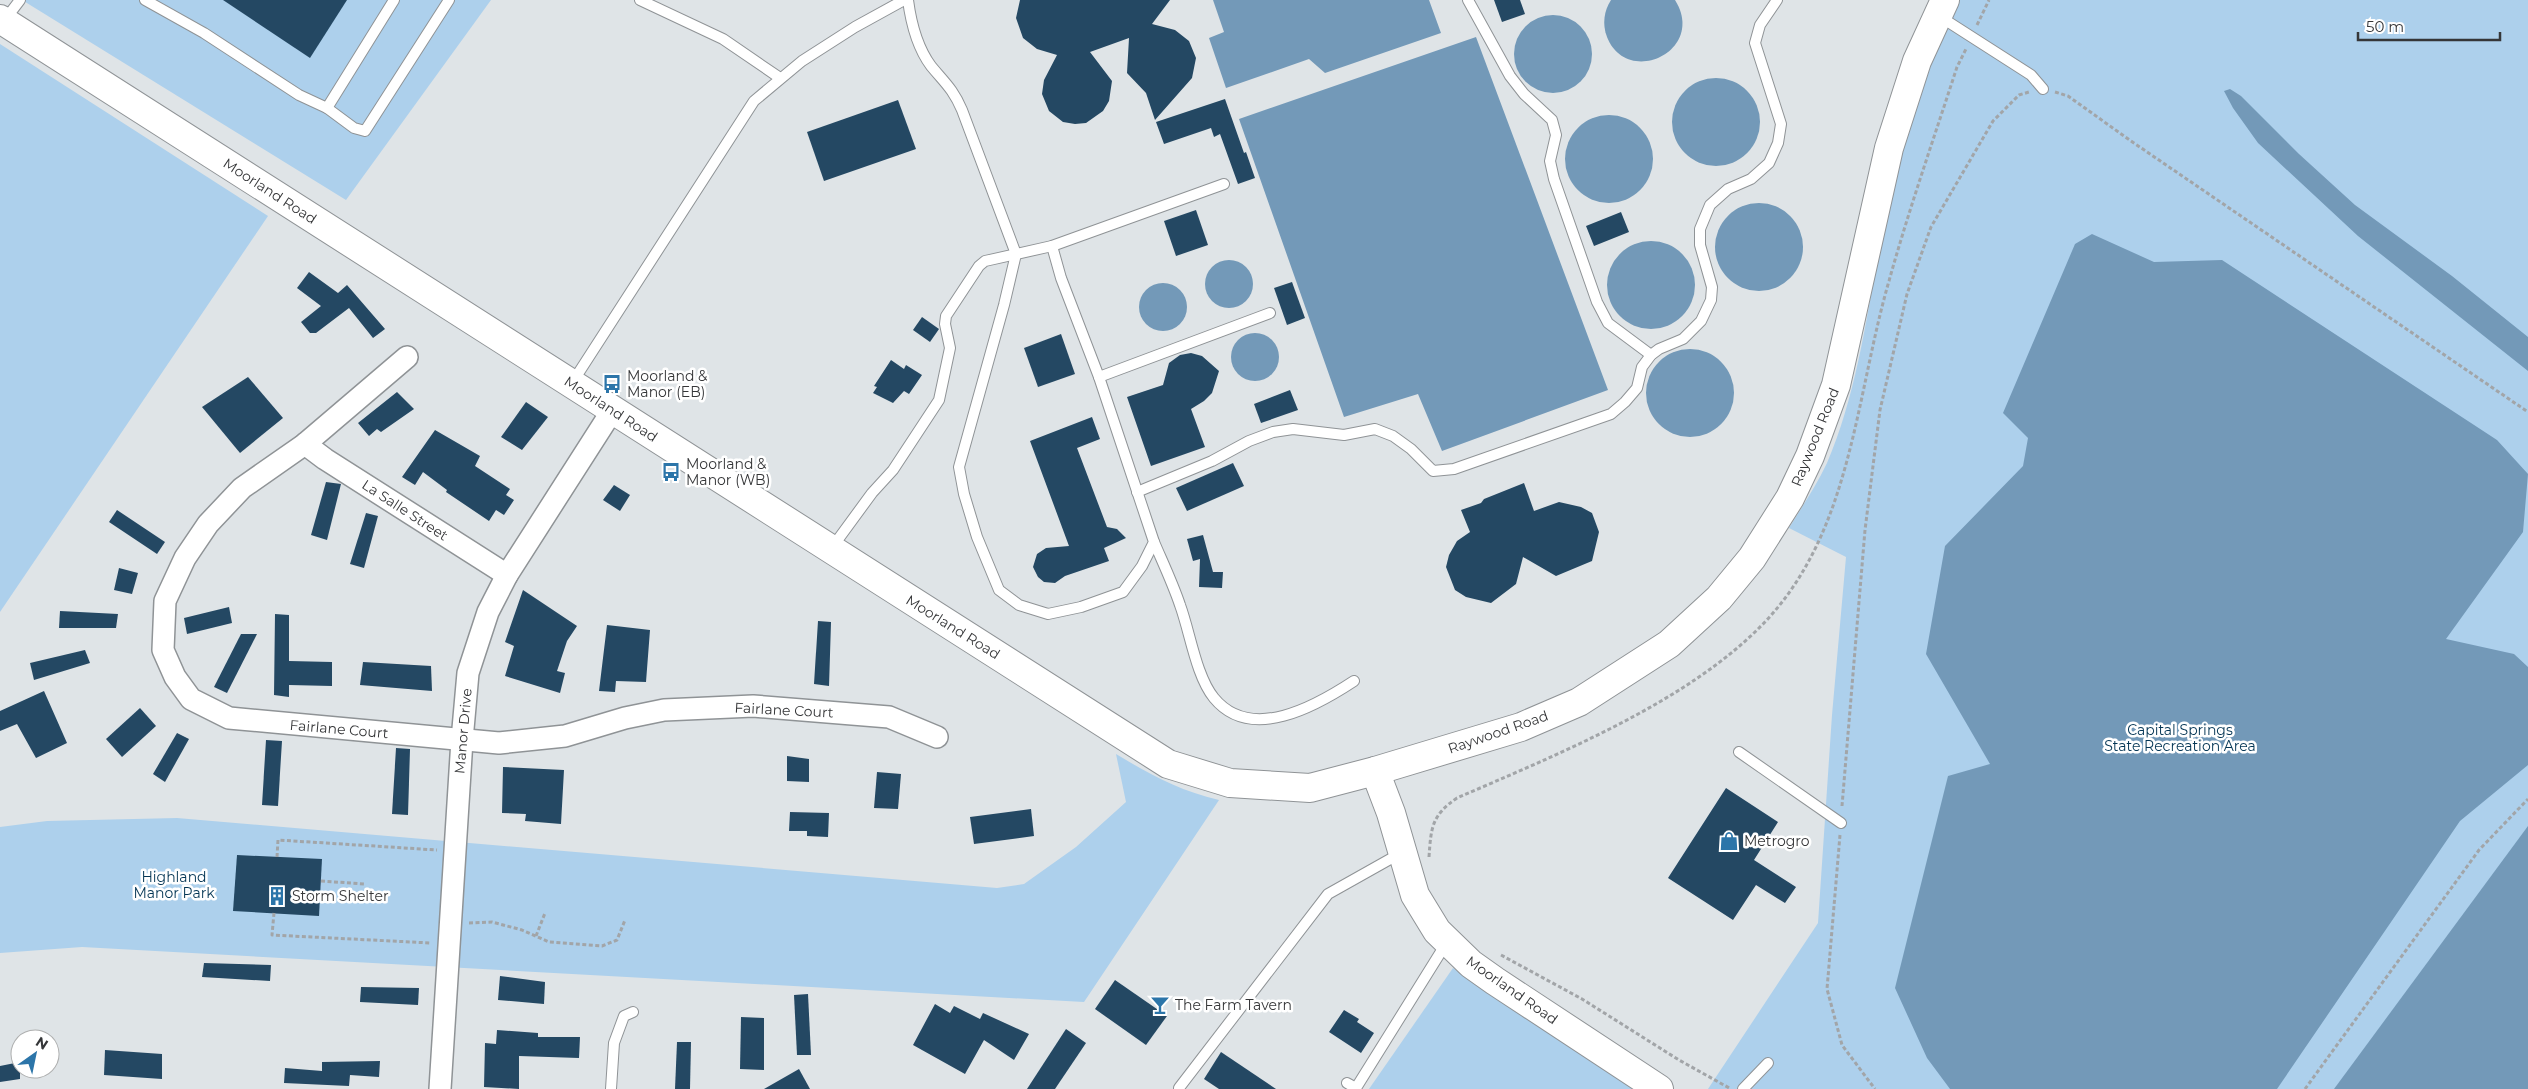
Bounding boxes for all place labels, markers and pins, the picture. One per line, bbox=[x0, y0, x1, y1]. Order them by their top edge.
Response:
place label: Moorland & Manor (EB) bbox=[627, 367, 708, 401]
bus stop icon: Moorland & Manor (EB) bbox=[601, 373, 623, 395]
place label: Moorland & Manor (WB) bbox=[686, 455, 770, 489]
bus stop icon: Moorland & Manor (WB) bbox=[660, 461, 682, 483]
shop icon: Metrogro bbox=[1718, 830, 1740, 852]
place label: Metrogro bbox=[1744, 832, 1810, 850]
building icon: Storm Shelter bbox=[266, 885, 288, 907]
place label: Storm Shelter bbox=[292, 887, 389, 905]
bar icon: The Farm Tavern bbox=[1149, 994, 1171, 1016]
place label: The Farm Tavern bbox=[1175, 996, 1292, 1014]

